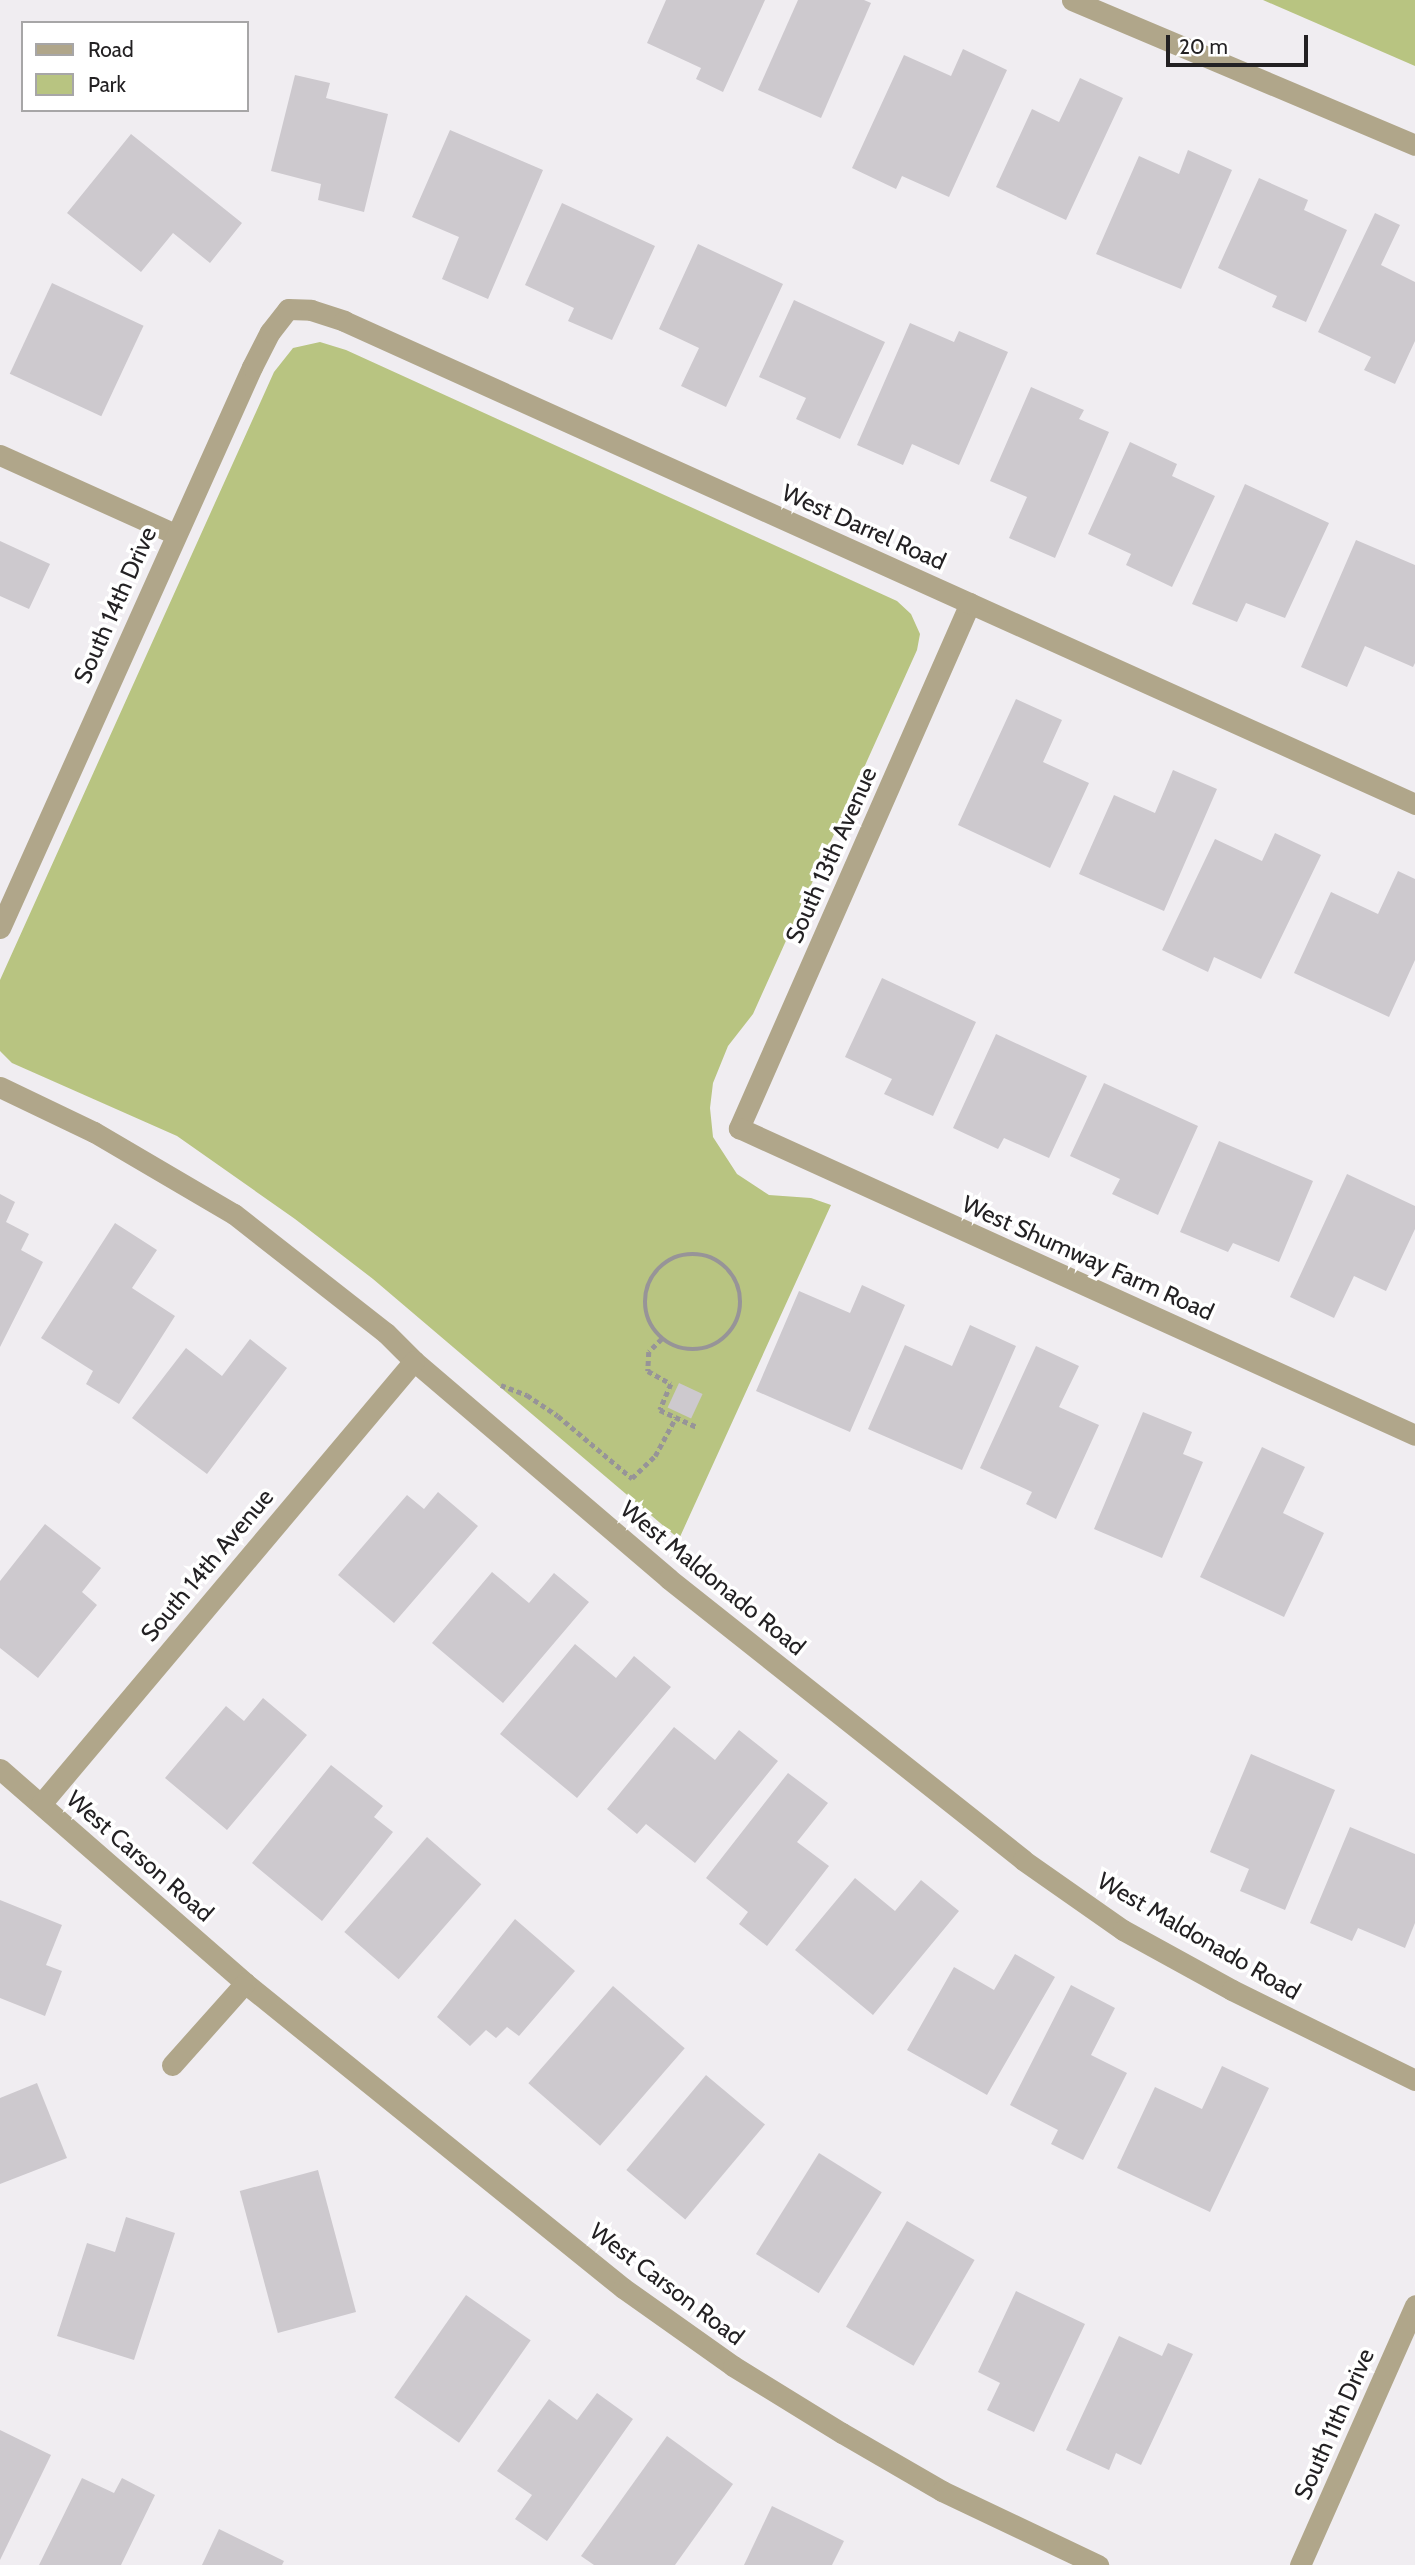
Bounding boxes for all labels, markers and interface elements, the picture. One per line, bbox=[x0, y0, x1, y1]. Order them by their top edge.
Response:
legend bbox=[21, 21, 248, 112]
scale bar bbox=[1170, 21, 1312, 65]
text: 20 m bbox=[1179, 34, 1228, 59]
text: Road bbox=[88, 37, 134, 62]
text: Park bbox=[88, 72, 126, 97]
street label: West Darrel Road bbox=[778, 478, 950, 576]
street label: South 14th Drive bbox=[68, 522, 162, 688]
street label: South 13th Avenue bbox=[779, 762, 883, 948]
street label: West Shumway Farm Road bbox=[958, 1189, 1218, 1327]
street label: South 14th Avenue bbox=[135, 1483, 279, 1647]
street label: West Maldonado Road bbox=[615, 1495, 811, 1661]
street label: West Carson Road bbox=[61, 1784, 219, 1928]
street label: West Maldonado Road bbox=[1093, 1866, 1305, 2006]
street label: West Carson Road bbox=[584, 2217, 750, 2351]
street label: South 11th Drive bbox=[1288, 2344, 1380, 2504]

